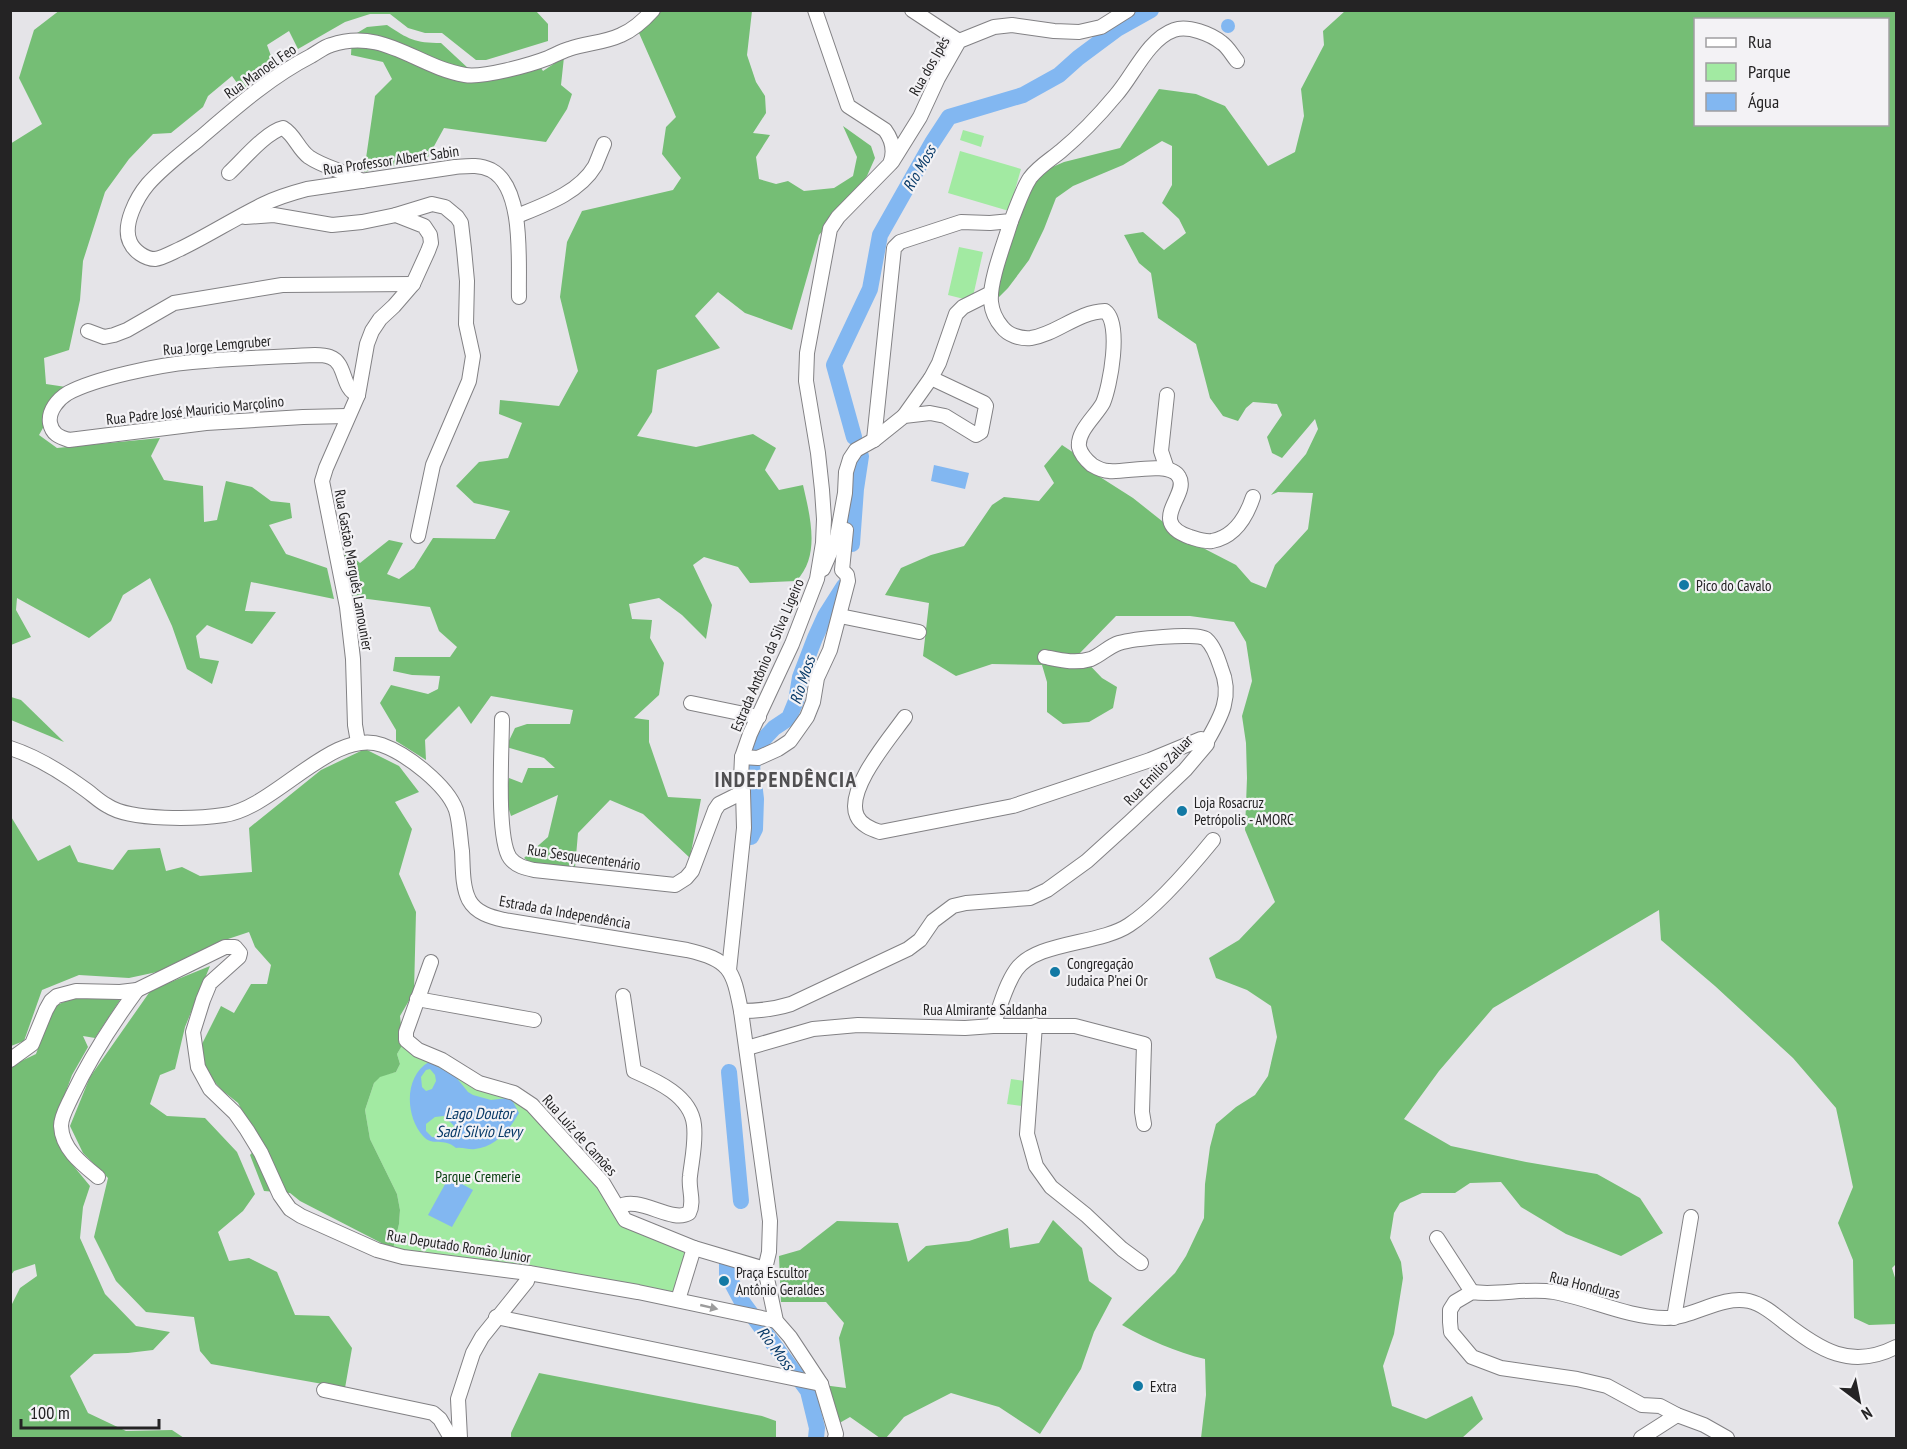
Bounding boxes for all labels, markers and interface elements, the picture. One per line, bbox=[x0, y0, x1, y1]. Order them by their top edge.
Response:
legend bbox=[1694, 18, 1889, 126]
text: Rua bbox=[1748, 30, 1772, 53]
street label: Rua dos Ipês bbox=[904, 33, 954, 99]
street label: Rua Manoel Feo bbox=[220, 39, 300, 103]
text: Parque bbox=[1748, 60, 1791, 83]
text: Água bbox=[1748, 90, 1779, 113]
water label: Rio Moss bbox=[898, 140, 941, 194]
street label: Rua Professor Albert Sabin bbox=[322, 141, 460, 179]
street label: Rua Jorge Lemgruber bbox=[162, 331, 273, 359]
street label: Rua Padre José Mauricio Marçolino bbox=[105, 391, 285, 429]
street label: Rua Gastão Marguês Lamounier bbox=[330, 488, 378, 653]
street label: Estrada Antônio da Silva Ligeiro bbox=[726, 576, 808, 734]
place label: Pico do Cavalo bbox=[1696, 576, 1771, 595]
marker: Pico do Cavalo bbox=[1677, 578, 1691, 592]
water label: Rio Moss bbox=[785, 652, 820, 707]
street label: Rua Emilio Zaluar bbox=[1120, 730, 1197, 809]
district label: INDEPENDÊNCIA bbox=[714, 766, 858, 793]
place label: Loja Rosacruz Petrópolis - AMORC bbox=[1194, 793, 1294, 829]
marker: Loja Rosacruz Petrópolis - AMORC bbox=[1175, 804, 1189, 818]
street label: Rua Sesquecentenário bbox=[526, 840, 642, 874]
street label: Estrada da Independência bbox=[498, 891, 632, 933]
place label: Congregação Judaica P'nei Or bbox=[1066, 954, 1149, 990]
marker: Congregação Judaica P'nei Or bbox=[1048, 965, 1062, 979]
street label: Rua Almirante Saldanha bbox=[923, 1000, 1047, 1019]
street label: Rua Luiz de Camões bbox=[538, 1090, 622, 1180]
water label: Lago Doutor Sadi Silvio Levy bbox=[436, 1103, 524, 1141]
park label: Parque Cremerie bbox=[435, 1167, 521, 1186]
street label: Rua Deputado Romão Junior bbox=[386, 1225, 533, 1267]
place label: Praça Escultor Antônio Geraldes bbox=[736, 1263, 825, 1299]
street label: Rua Honduras bbox=[1548, 1267, 1622, 1303]
marker: Praça Escultor Antônio Geraldes bbox=[717, 1274, 731, 1288]
one-way arrow bbox=[700, 1303, 719, 1312]
water label: Rio Moss bbox=[753, 1322, 800, 1375]
north arrow bbox=[1829, 1371, 1889, 1431]
place label: Extra bbox=[1150, 1377, 1177, 1396]
marker: Extra bbox=[1131, 1379, 1145, 1393]
scale bar bbox=[21, 1392, 159, 1430]
text: 100 m bbox=[30, 1401, 70, 1424]
text: N bbox=[1858, 1403, 1876, 1424]

